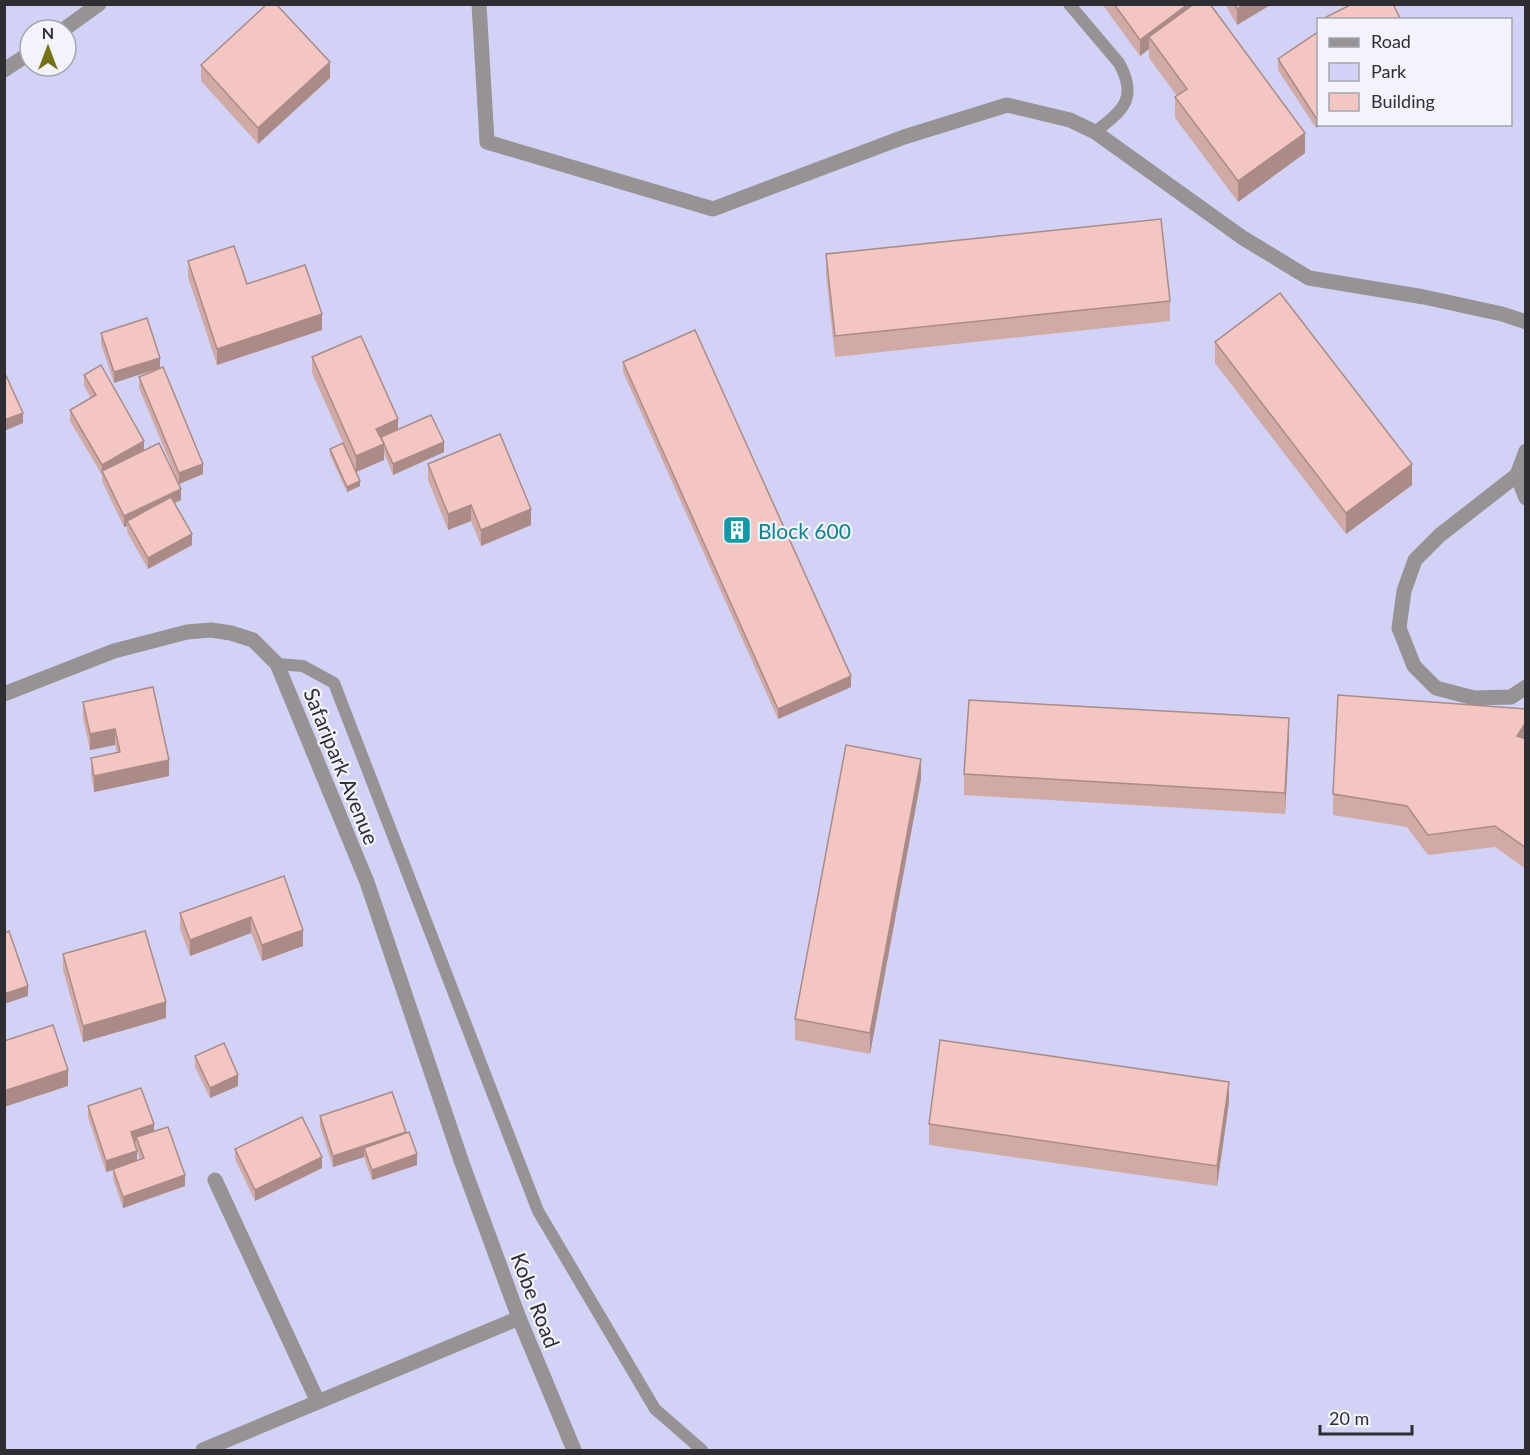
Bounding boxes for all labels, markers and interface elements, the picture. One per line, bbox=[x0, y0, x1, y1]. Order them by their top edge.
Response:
north arrow bbox=[18, 18, 78, 78]
legend bbox=[1317, 18, 1512, 126]
text: N bbox=[42, 23, 54, 42]
text: Road bbox=[1371, 30, 1411, 52]
text: Park bbox=[1371, 60, 1407, 82]
text: Building bbox=[1371, 90, 1435, 112]
building icon: Block 600 bbox=[721, 514, 753, 546]
place label: Block 600 bbox=[758, 518, 851, 543]
street label: Safaripark Avenue bbox=[299, 684, 385, 848]
street label: Kobe Road bbox=[506, 1249, 566, 1351]
scale bar bbox=[1320, 1398, 1412, 1436]
text: 20 m bbox=[1329, 1407, 1369, 1429]

